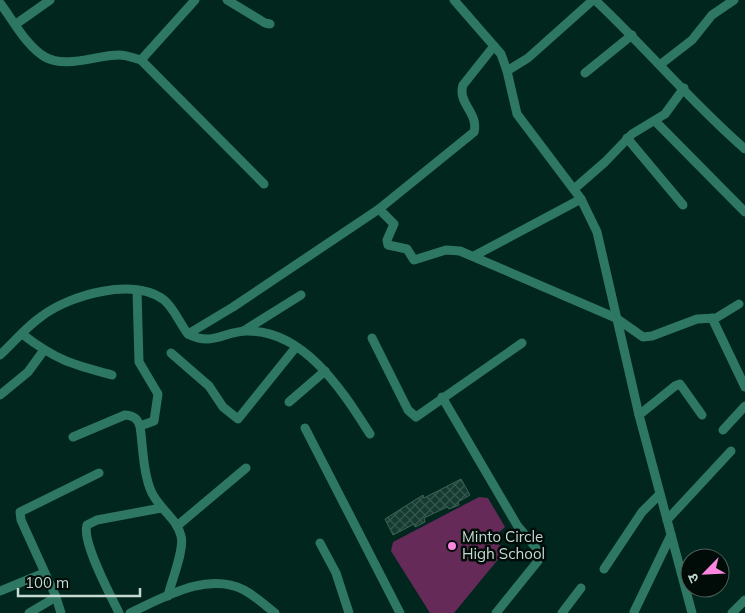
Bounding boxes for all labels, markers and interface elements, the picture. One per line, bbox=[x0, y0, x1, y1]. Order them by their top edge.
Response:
place label: Minto Circle High School bbox=[462, 527, 545, 563]
marker: Minto Circle High School bbox=[446, 540, 458, 552]
north arrow bbox=[680, 548, 730, 598]
scale bar bbox=[18, 566, 140, 598]
text: उ bbox=[683, 570, 703, 586]
text: 100 m bbox=[25, 573, 69, 592]

